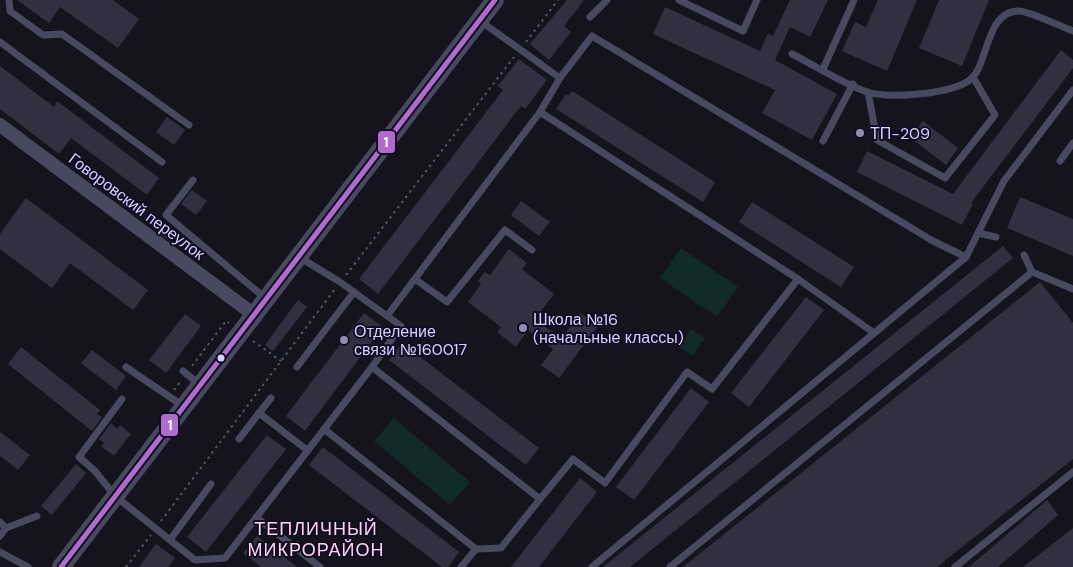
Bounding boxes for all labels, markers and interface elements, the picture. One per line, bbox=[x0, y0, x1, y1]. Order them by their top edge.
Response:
place label: ТП-209 bbox=[870, 123, 930, 144]
marker: ТП-209 bbox=[854, 127, 866, 139]
line badge: 1 bbox=[377, 130, 396, 154]
text: 1 bbox=[383, 133, 389, 151]
street label: Говоровский переулок bbox=[64, 148, 210, 265]
place label: Школа №16 (начальные классы) bbox=[533, 309, 684, 348]
place label: Отделение связи №160017 bbox=[354, 321, 467, 360]
marker: Школа №16 (начальные классы) bbox=[517, 322, 529, 334]
marker: Отделение связи №160017 bbox=[338, 334, 350, 346]
unlabelled marker bbox=[216, 353, 226, 363]
line badge: 1 bbox=[160, 413, 179, 437]
text: 1 bbox=[167, 416, 173, 434]
district label: ТЕПЛИЧНЫЙ МИКРОРАЙОН bbox=[248, 517, 384, 562]

